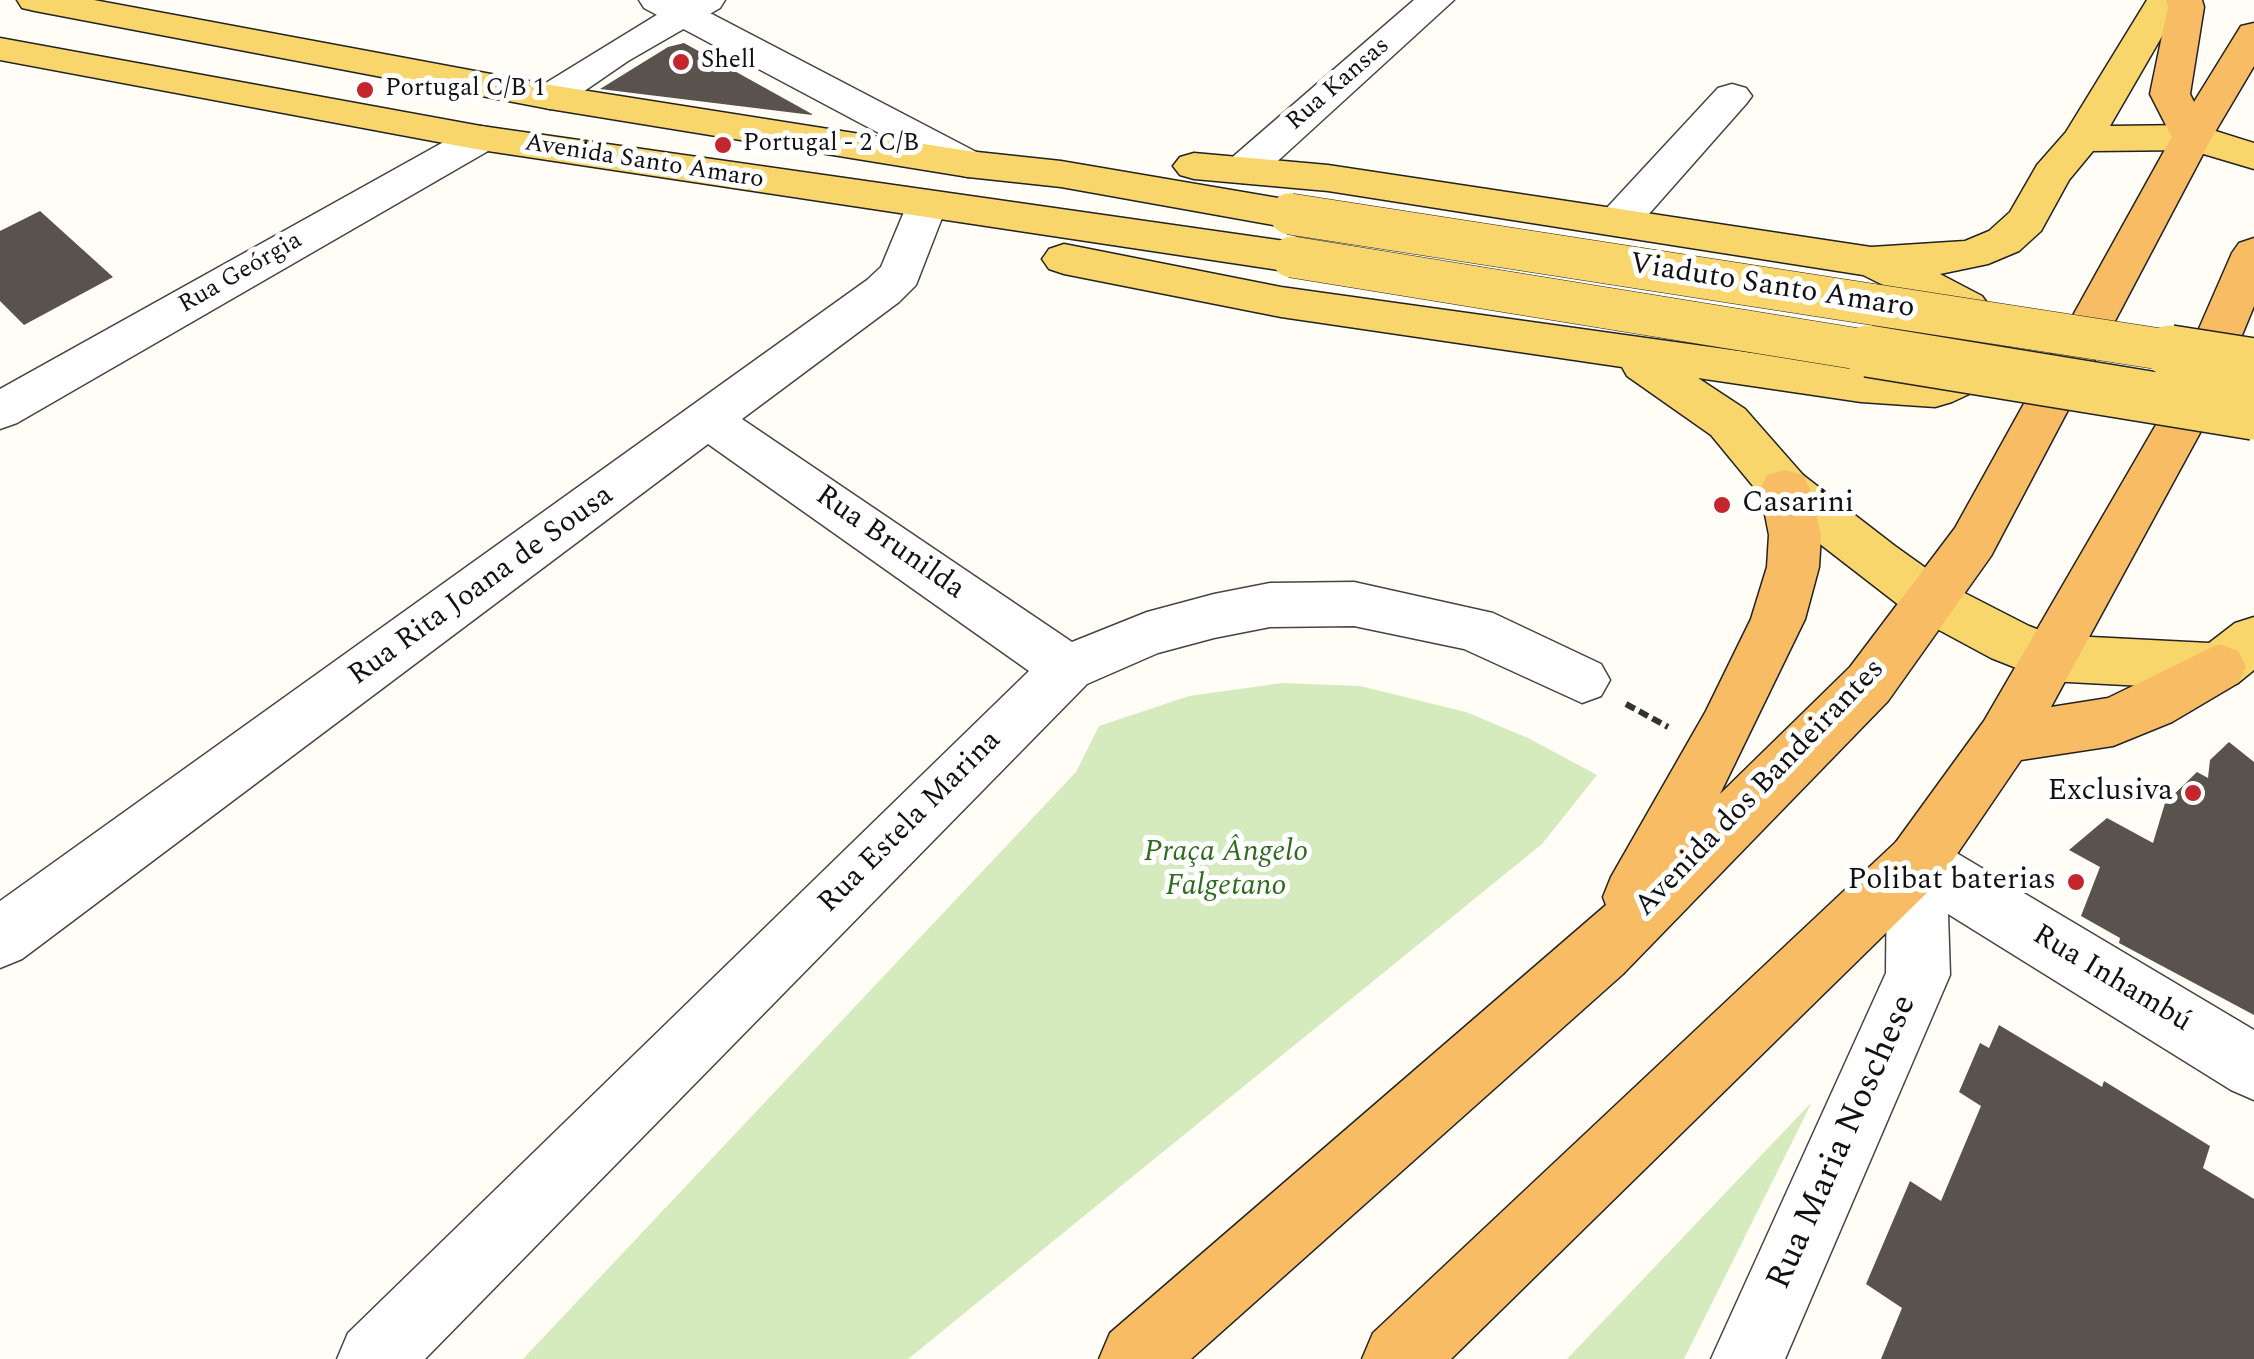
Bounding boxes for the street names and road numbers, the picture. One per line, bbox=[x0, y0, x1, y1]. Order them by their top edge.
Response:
street label: Rua Kansas bbox=[1281, 32, 1397, 138]
street label: Avenida Santo Amaro bbox=[522, 129, 766, 197]
street label: Rua Geórgia bbox=[174, 227, 308, 321]
street label: Viaduto Santo Amaro bbox=[1627, 248, 1917, 328]
street label: Rua Rita Joana de Sousa bbox=[343, 479, 621, 695]
street label: Rua Brunilda bbox=[807, 479, 971, 609]
street label: Avenida dos Bandeirantes bbox=[1628, 653, 1894, 925]
street label: Rua Estela Marina bbox=[812, 724, 1010, 922]
street label: Rua Inhambú bbox=[2025, 918, 2197, 1042]
street label: Rua Maria Noschese bbox=[1760, 989, 1928, 1297]

